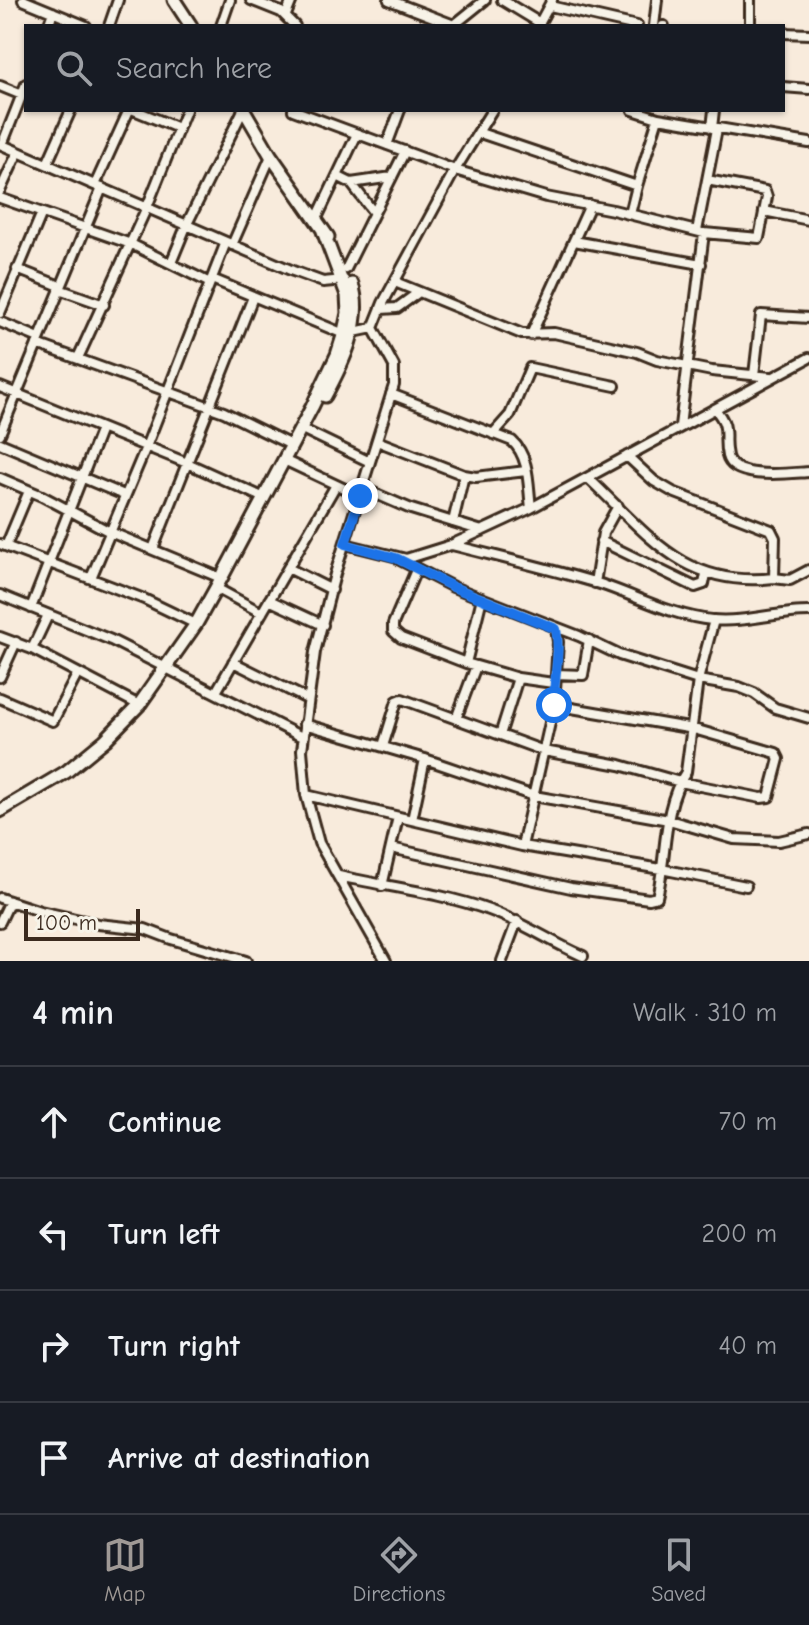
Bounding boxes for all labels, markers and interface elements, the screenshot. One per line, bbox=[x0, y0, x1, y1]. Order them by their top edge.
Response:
search box bbox=[24, 24, 785, 112]
icon: search bbox=[52, 46, 96, 90]
text: Search here bbox=[116, 51, 272, 86]
route end bbox=[342, 478, 378, 514]
route start bbox=[536, 687, 572, 723]
scale bar bbox=[24, 905, 140, 941]
text: 100 m bbox=[36, 910, 97, 936]
text: 4 min bbox=[32, 993, 114, 1033]
text: Walk · 310 m bbox=[633, 998, 777, 1028]
icon: ahead bbox=[32, 1100, 76, 1144]
text: Continue bbox=[108, 1105, 222, 1140]
text: 70 m bbox=[719, 1107, 777, 1137]
icon: left bbox=[32, 1212, 76, 1256]
text: Turn left bbox=[108, 1217, 220, 1252]
text: 200 m bbox=[702, 1219, 777, 1249]
icon: right bbox=[32, 1324, 76, 1368]
text: Turn right bbox=[108, 1329, 240, 1364]
text: 40 m bbox=[718, 1331, 777, 1361]
icon: arrive bbox=[32, 1436, 76, 1480]
text: Arrive at destination bbox=[108, 1441, 370, 1476]
tab: Map bbox=[103, 1533, 147, 1607]
tab: Directions bbox=[353, 1533, 446, 1607]
tab: Saved bbox=[651, 1533, 706, 1607]

